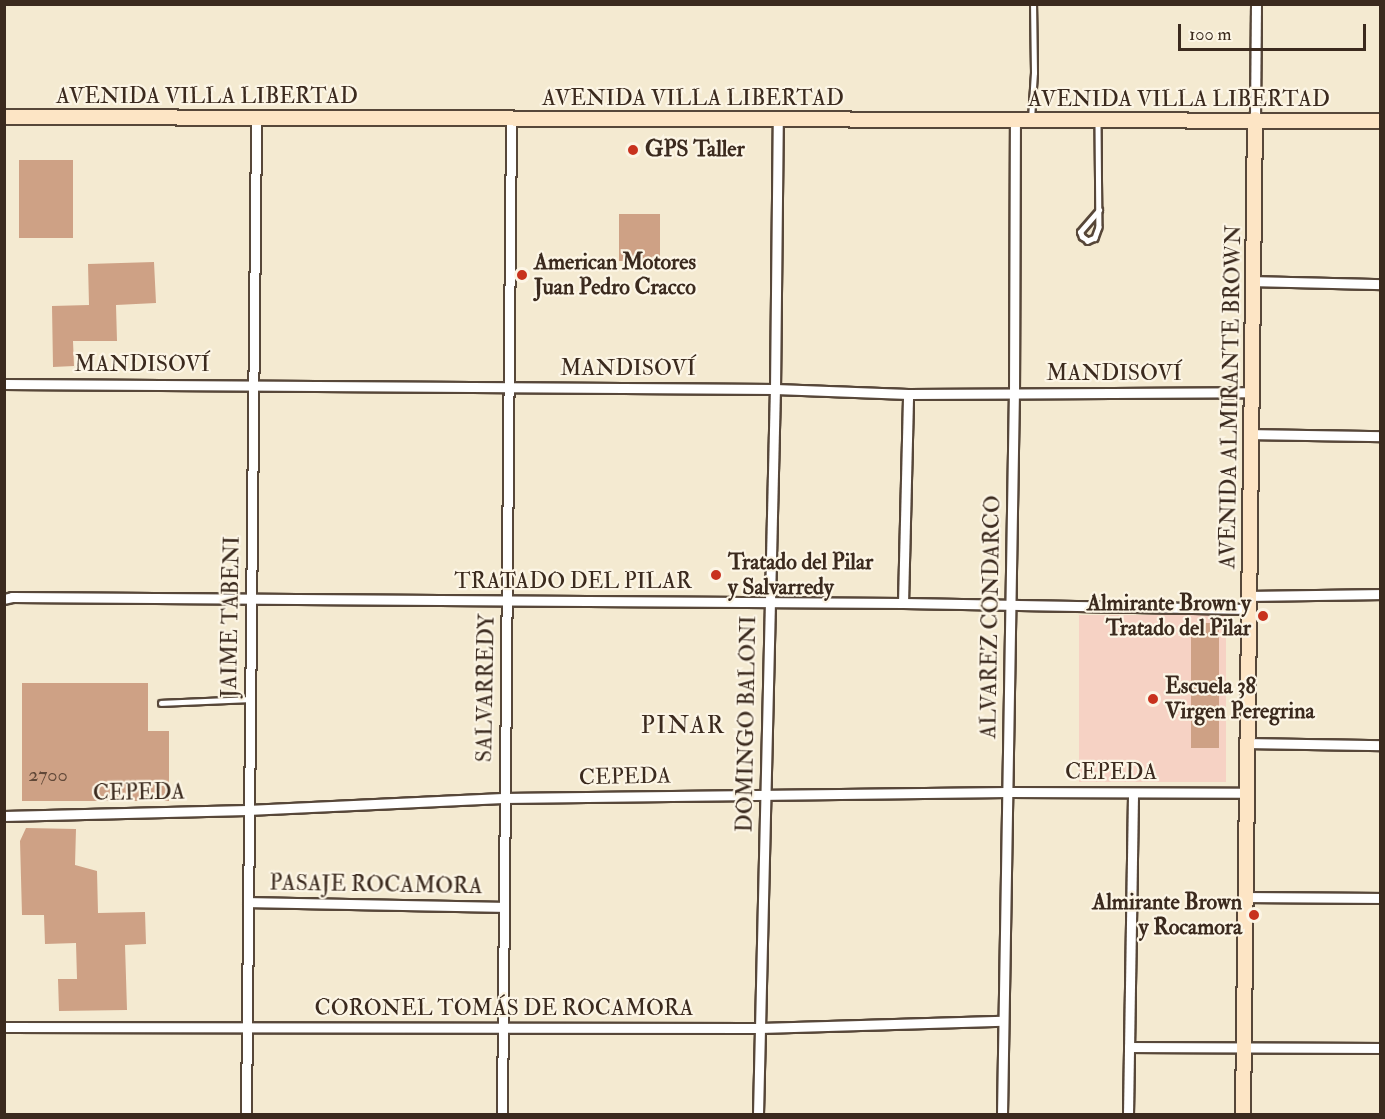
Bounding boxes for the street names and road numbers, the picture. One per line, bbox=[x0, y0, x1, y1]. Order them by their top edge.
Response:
street label: AVENIDA VILLA LIBERTAD bbox=[56, 84, 358, 110]
street label: AVENIDA VILLA LIBERTAD bbox=[542, 86, 844, 112]
street label: AVENIDA VILLA LIBERTAD bbox=[1028, 87, 1330, 113]
street label: AVENIDA ALMIRANTE BROWN bbox=[1215, 225, 1247, 569]
street label: MANDISOVÍ bbox=[74, 352, 210, 378]
street label: MANDISOVÍ bbox=[560, 356, 696, 382]
street label: MANDISOVÍ bbox=[1046, 361, 1182, 387]
street label: ALVAREZ CONDARCO bbox=[976, 495, 1006, 739]
street label: JAIME TABENI bbox=[216, 536, 246, 698]
street label: TRATADO DEL PILAR bbox=[454, 569, 692, 595]
street label: SALVARREDY bbox=[472, 613, 500, 763]
street label: DOMINGO BALONI bbox=[732, 615, 762, 833]
street label: CEPEDA bbox=[1065, 760, 1157, 786]
street label: CEPEDA bbox=[579, 763, 671, 791]
street label: CEPEDA bbox=[93, 779, 185, 807]
street label: PASAJE ROCAMORA bbox=[269, 870, 483, 900]
street label: CORONEL TOMÁS DE ROCAMORA bbox=[315, 996, 693, 1022]

